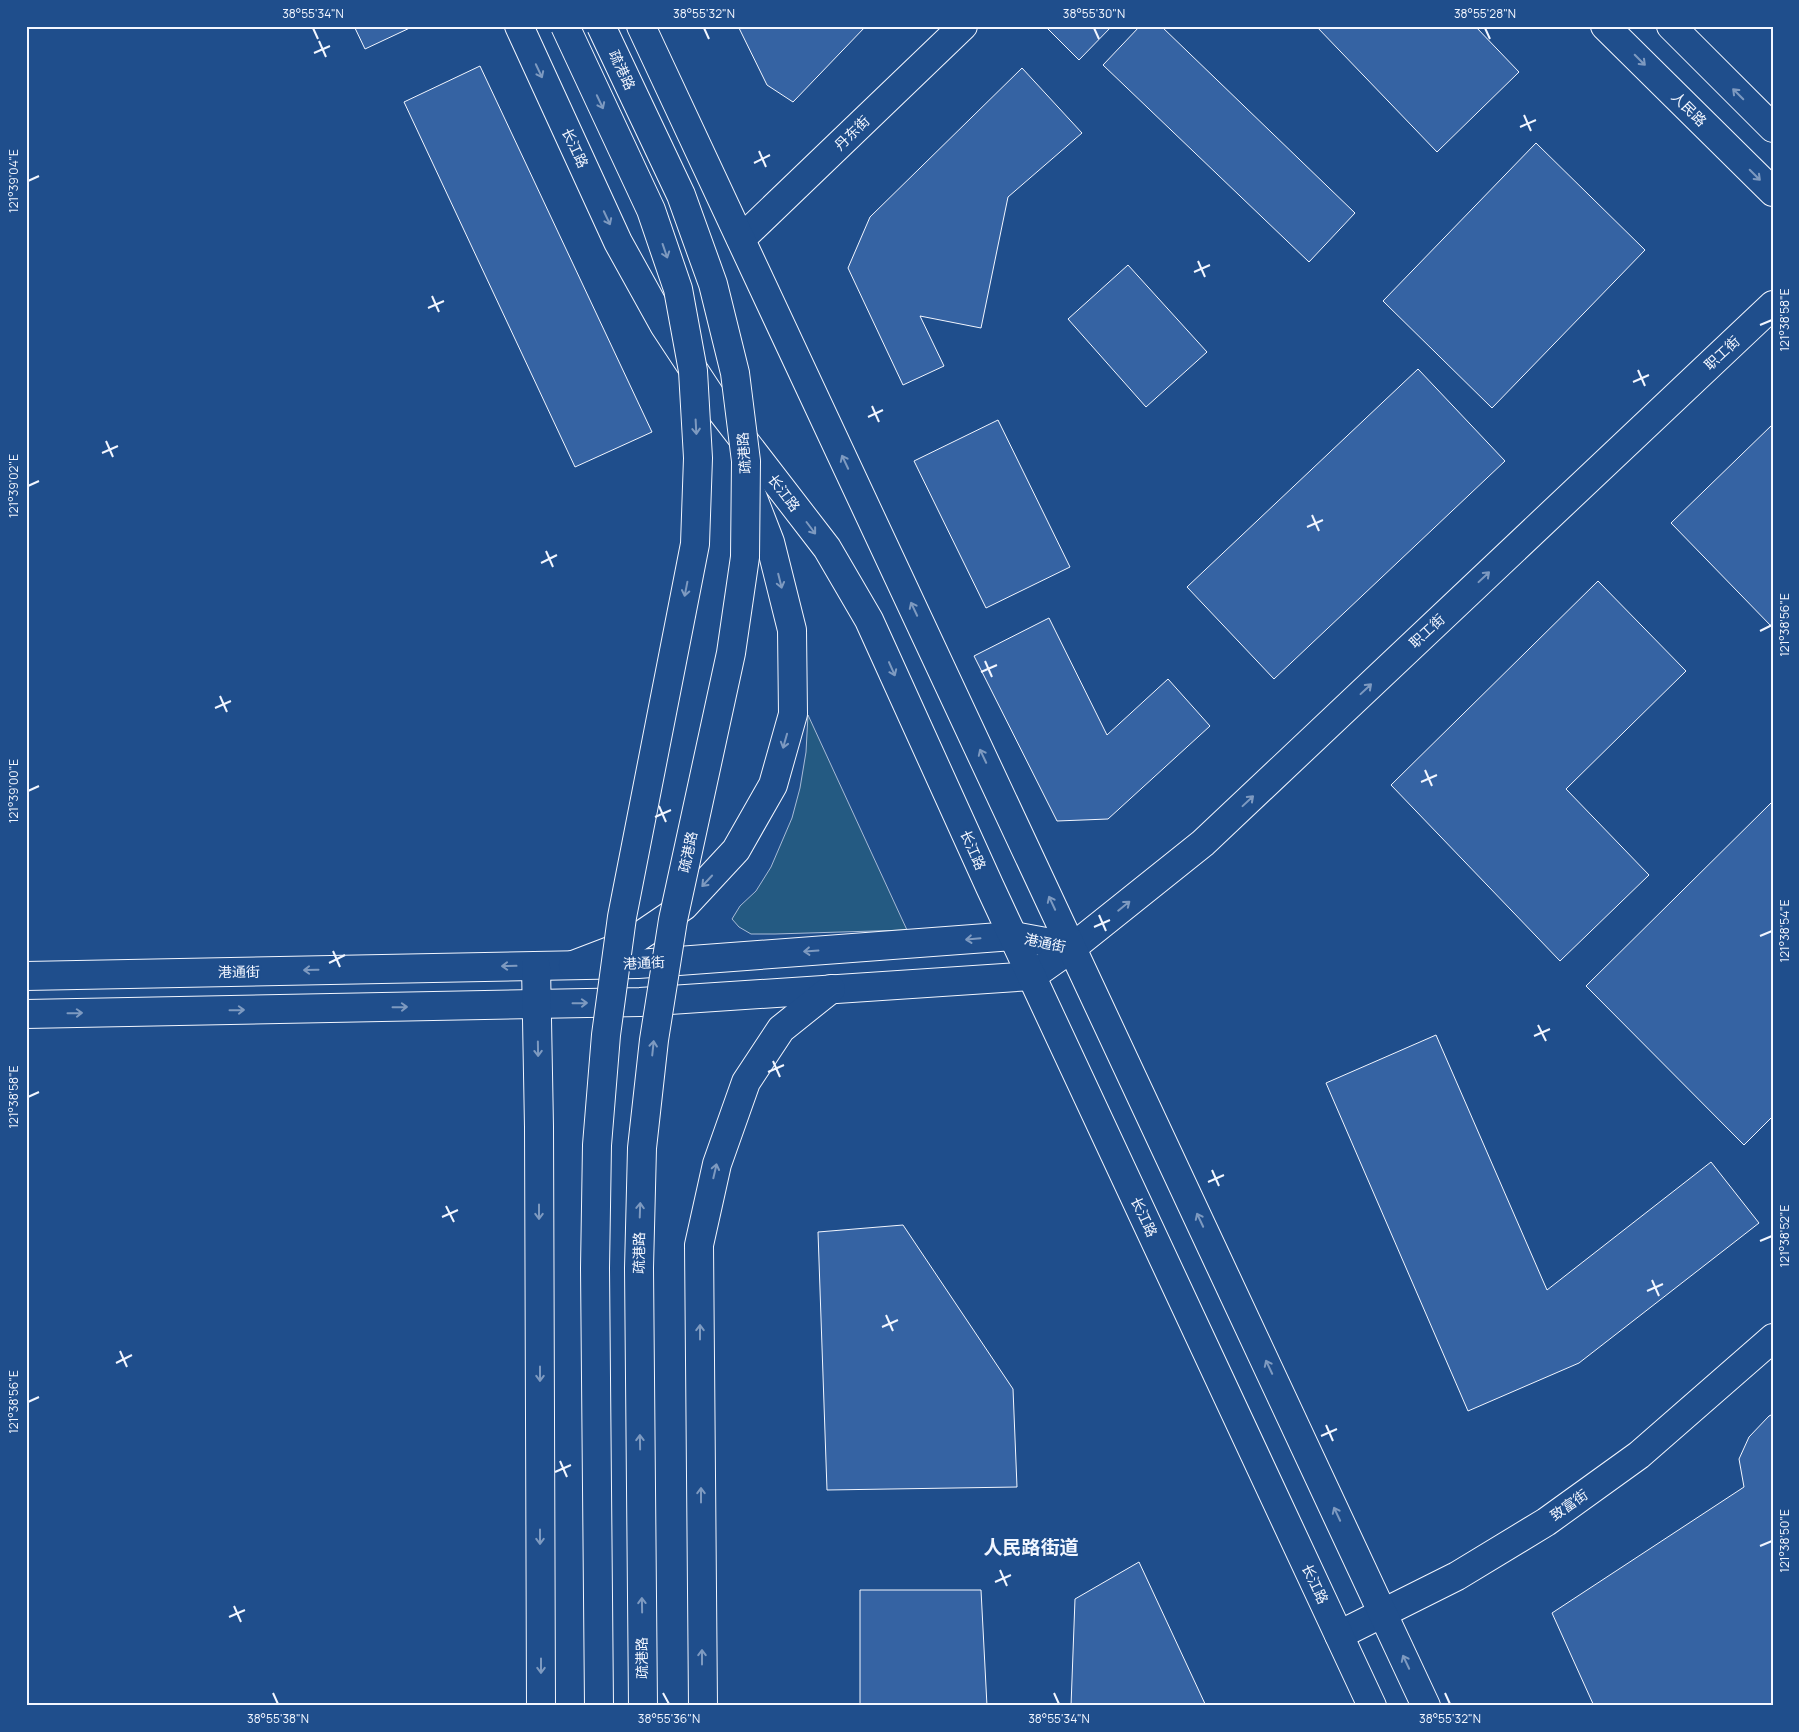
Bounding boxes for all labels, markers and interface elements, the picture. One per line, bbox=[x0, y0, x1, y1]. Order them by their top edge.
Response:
text: 38°55'34"N bbox=[282, 5, 344, 22]
text: 38°55'32"N bbox=[673, 5, 735, 22]
text: 38°55'30"N bbox=[1063, 5, 1125, 22]
text: 38°55'28"N bbox=[1454, 5, 1516, 22]
street label: 疏港路 bbox=[605, 47, 640, 93]
one-way arrow bbox=[1634, 54, 1646, 67]
one-way arrow bbox=[534, 63, 544, 78]
street label: 人民路 bbox=[1668, 87, 1711, 130]
one-way arrow bbox=[1732, 87, 1744, 100]
one-way arrow bbox=[596, 94, 606, 109]
street label: 丹东街 bbox=[830, 111, 873, 154]
street label: 长江路 bbox=[558, 125, 593, 171]
text: 121°39'04"E bbox=[5, 149, 22, 213]
one-way arrow bbox=[1749, 168, 1761, 180]
one-way arrow bbox=[603, 210, 612, 225]
one-way arrow bbox=[661, 243, 670, 258]
text: 121°38'58"E bbox=[1776, 288, 1793, 352]
street label: 职工街 bbox=[1700, 331, 1743, 374]
one-way arrow bbox=[692, 419, 701, 435]
street label: 疏港路 bbox=[733, 431, 754, 475]
text: 121°39'02"E bbox=[5, 454, 22, 518]
one-way arrow bbox=[840, 455, 849, 470]
street label: 长江路 bbox=[764, 470, 805, 515]
one-way arrow bbox=[806, 521, 817, 534]
one-way arrow bbox=[1478, 571, 1490, 583]
one-way arrow bbox=[776, 573, 785, 589]
one-way arrow bbox=[680, 581, 690, 597]
text: 121°38'56"E bbox=[1776, 593, 1793, 657]
one-way arrow bbox=[909, 602, 918, 617]
street label: 职工街 bbox=[1405, 609, 1448, 652]
one-way arrow bbox=[887, 661, 897, 676]
one-way arrow bbox=[1360, 683, 1372, 695]
one-way arrow bbox=[780, 733, 790, 749]
one-way arrow bbox=[978, 749, 987, 764]
text: 121°39'00"E bbox=[5, 759, 22, 823]
one-way arrow bbox=[1241, 795, 1254, 807]
street label: 长江路 bbox=[956, 827, 991, 873]
street label: 疏港路 bbox=[674, 829, 701, 874]
one-way arrow bbox=[701, 875, 713, 888]
one-way arrow bbox=[1047, 896, 1056, 911]
text: 121°38'54"E bbox=[1776, 899, 1793, 962]
one-way arrow bbox=[1117, 900, 1130, 911]
street label: 港通街 bbox=[1023, 929, 1068, 956]
one-way arrow bbox=[965, 934, 981, 944]
one-way arrow bbox=[803, 947, 819, 956]
street label: 港通街 bbox=[623, 952, 665, 973]
one-way arrow bbox=[501, 961, 517, 971]
street label: 港通街 bbox=[218, 962, 260, 981]
one-way arrow bbox=[303, 966, 319, 975]
one-way arrow bbox=[572, 999, 588, 1008]
one-way arrow bbox=[392, 1002, 408, 1012]
one-way arrow bbox=[229, 1005, 245, 1015]
one-way arrow bbox=[66, 1008, 83, 1018]
one-way arrow bbox=[648, 1040, 658, 1056]
one-way arrow bbox=[533, 1041, 542, 1057]
text: 121°38'58"E bbox=[5, 1065, 22, 1129]
one-way arrow bbox=[711, 1164, 720, 1180]
street label: 长江路 bbox=[1127, 1194, 1162, 1240]
one-way arrow bbox=[635, 1202, 645, 1218]
one-way arrow bbox=[534, 1204, 544, 1220]
text: 121°38'52"E bbox=[1776, 1204, 1793, 1267]
one-way arrow bbox=[1195, 1213, 1204, 1228]
street label: 疏港路 bbox=[629, 1232, 648, 1274]
one-way arrow bbox=[695, 1324, 705, 1340]
one-way arrow bbox=[1263, 1360, 1273, 1375]
one-way arrow bbox=[535, 1366, 545, 1382]
text: 121°38'56"E bbox=[5, 1370, 22, 1434]
one-way arrow bbox=[635, 1434, 645, 1450]
street label: 致富街 bbox=[1546, 1485, 1591, 1524]
one-way arrow bbox=[696, 1487, 706, 1503]
one-way arrow bbox=[1332, 1507, 1341, 1522]
text: 121°38'50"E bbox=[1776, 1509, 1793, 1573]
one-way arrow bbox=[536, 1529, 545, 1545]
district label: 人民路街道 bbox=[983, 1534, 1079, 1560]
street label: 长江路 bbox=[1298, 1561, 1333, 1607]
one-way arrow bbox=[637, 1597, 647, 1613]
street label: 疏港路 bbox=[632, 1637, 651, 1679]
one-way arrow bbox=[697, 1649, 707, 1666]
one-way arrow bbox=[1400, 1655, 1410, 1670]
one-way arrow bbox=[536, 1658, 546, 1674]
text: 38°55'38"N bbox=[247, 1710, 309, 1727]
text: 38°55'36"N bbox=[638, 1710, 700, 1727]
text: 38°55'34"N bbox=[1028, 1710, 1090, 1727]
text: 38°55'32"N bbox=[1419, 1710, 1481, 1727]

